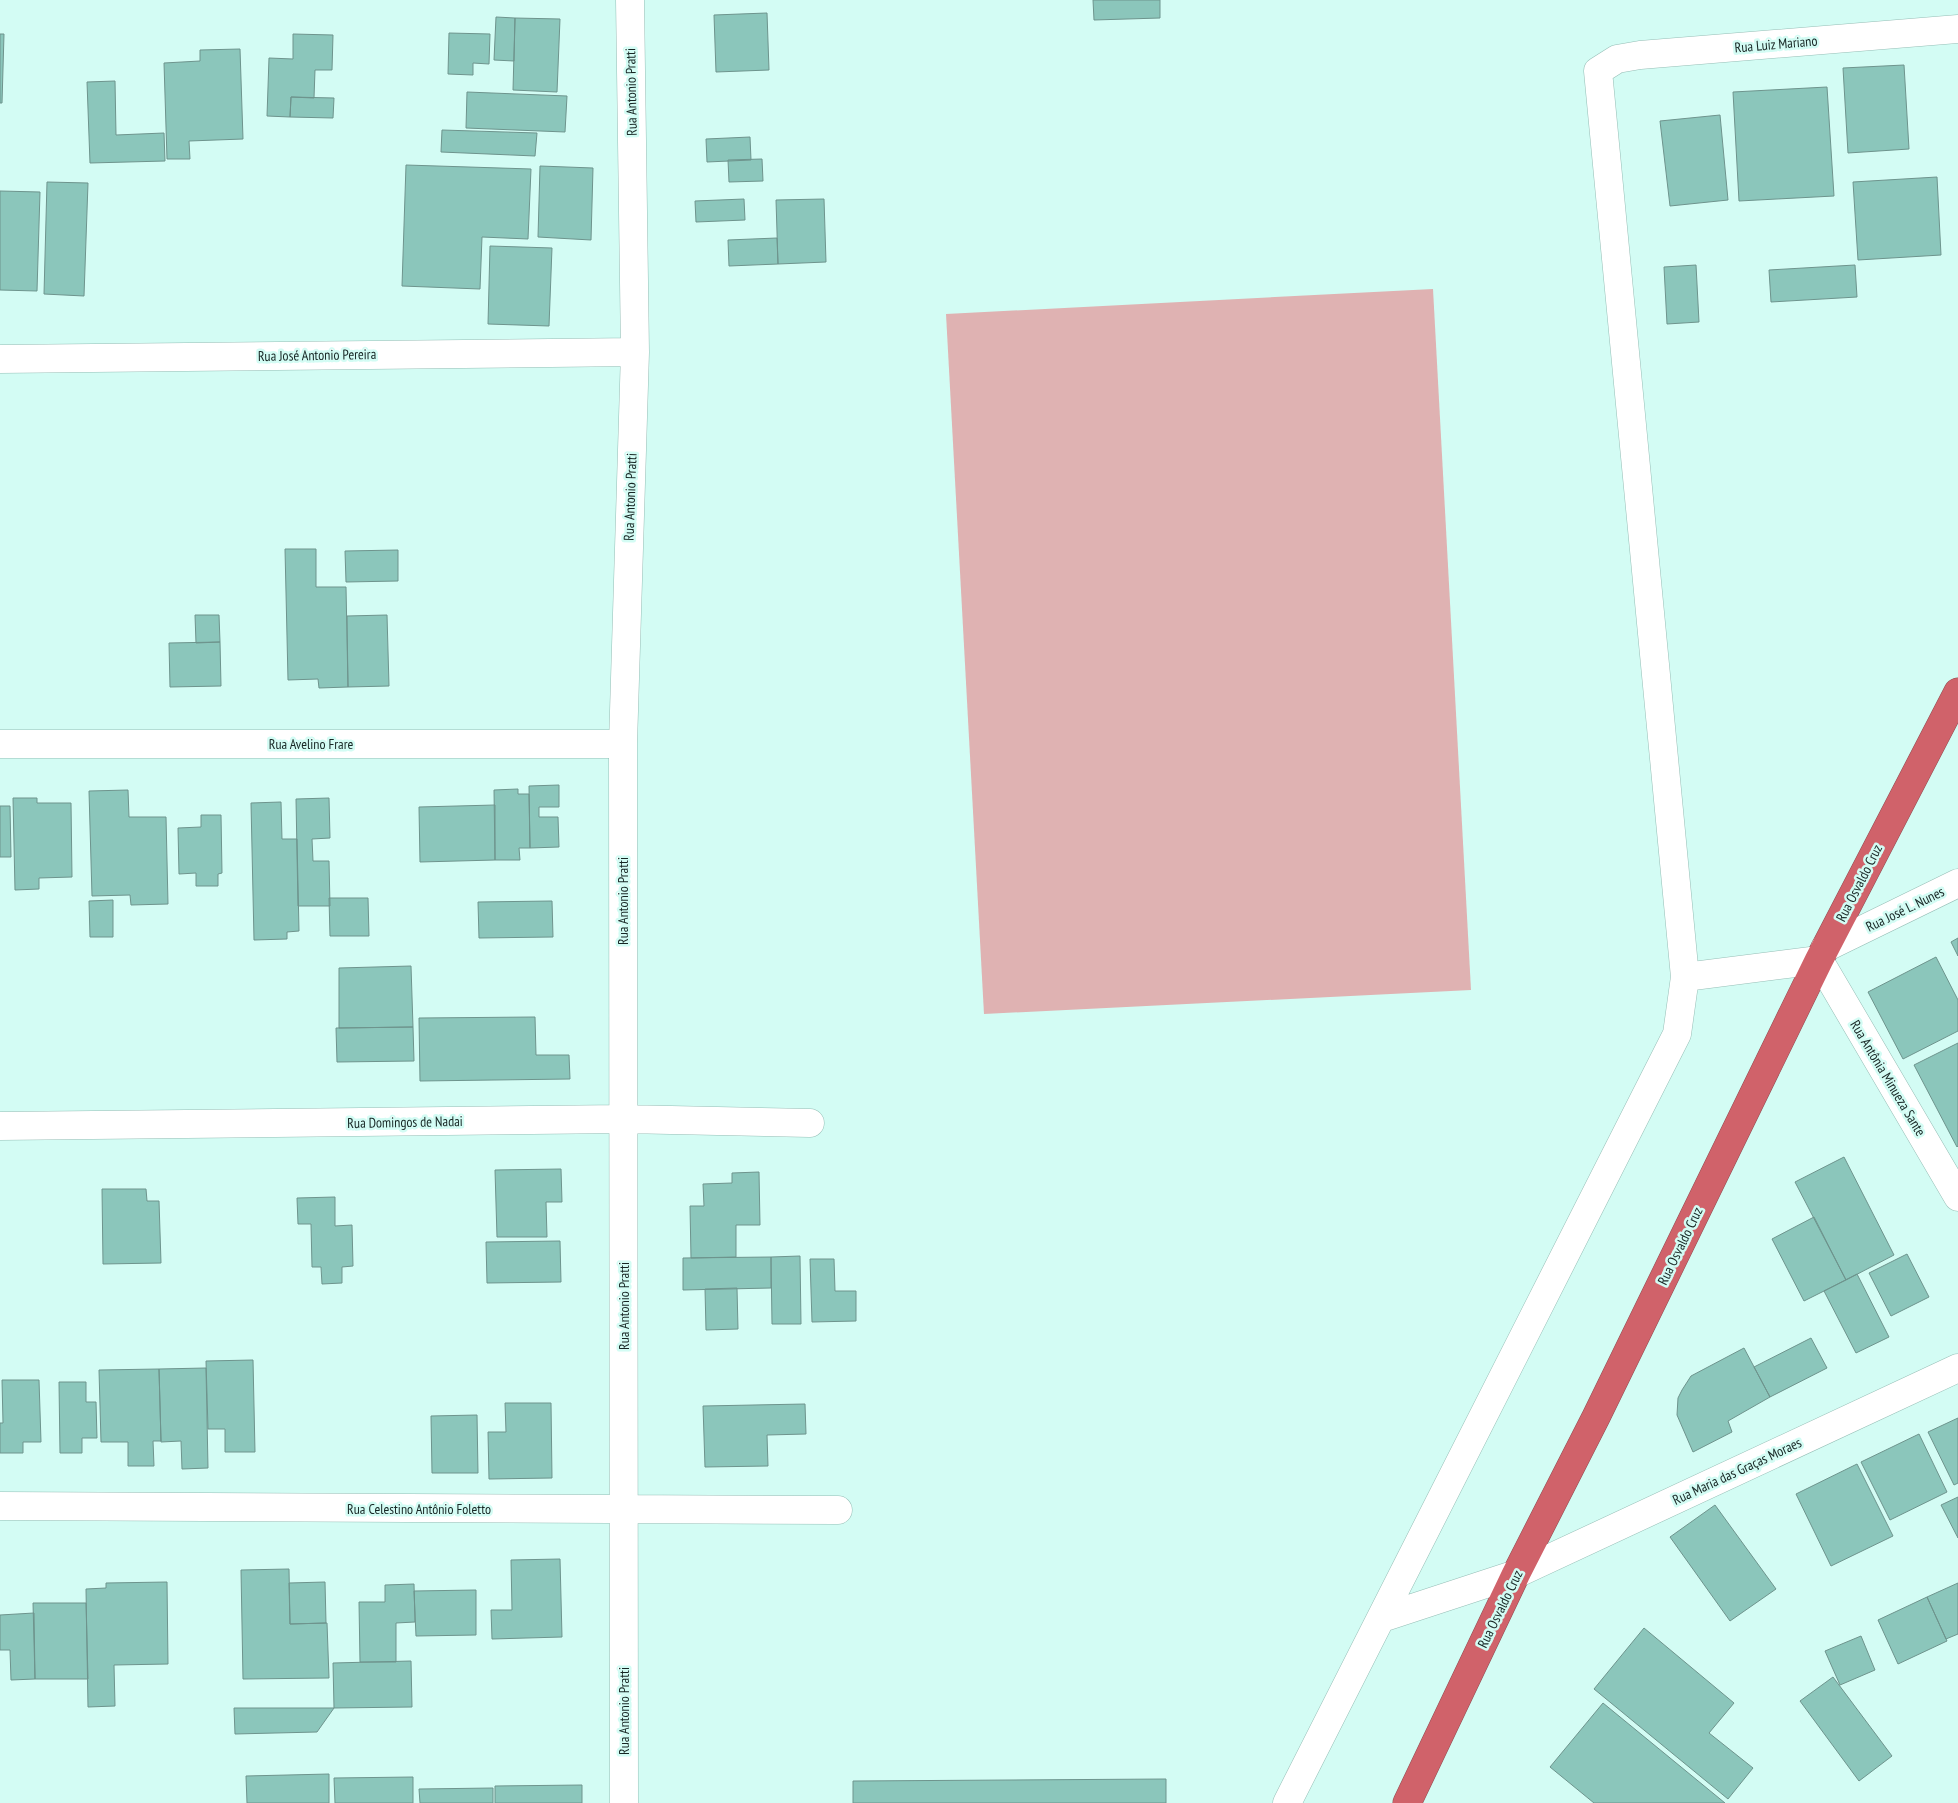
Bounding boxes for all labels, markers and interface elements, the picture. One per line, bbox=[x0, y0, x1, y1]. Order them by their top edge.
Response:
street label: Rua Luiz Mariano bbox=[1734, 31, 1818, 57]
street label: Rua Antonio Pratti bbox=[621, 48, 641, 136]
street label: Rua José Antonio Pereira bbox=[258, 345, 376, 365]
street label: Rua Antonio Pratti bbox=[619, 453, 641, 541]
street label: Rua Avelino Frare bbox=[269, 735, 354, 753]
street label: Rua Osvaldo Cruz bbox=[1832, 841, 1886, 925]
street label: Rua Antonio Pratti bbox=[614, 857, 632, 945]
street label: Rua José L. Nunes bbox=[1863, 882, 1947, 936]
street label: Rua Antônia Minueza Sante bbox=[1846, 1017, 1930, 1139]
street label: Rua Domingos de Nadai bbox=[347, 1112, 463, 1132]
street label: Rua Osvaldo Cruz bbox=[1653, 1204, 1707, 1288]
street label: Rua Antonio Pratti bbox=[615, 1262, 633, 1350]
street label: Rua Maria das Graças Moraes bbox=[1670, 1433, 1805, 1509]
street label: Rua Celestino Antônio Foletto bbox=[347, 1500, 491, 1518]
street label: Rua Osvaldo Cruz bbox=[1473, 1567, 1527, 1651]
street label: Rua Antonio Pratti bbox=[615, 1667, 633, 1755]

